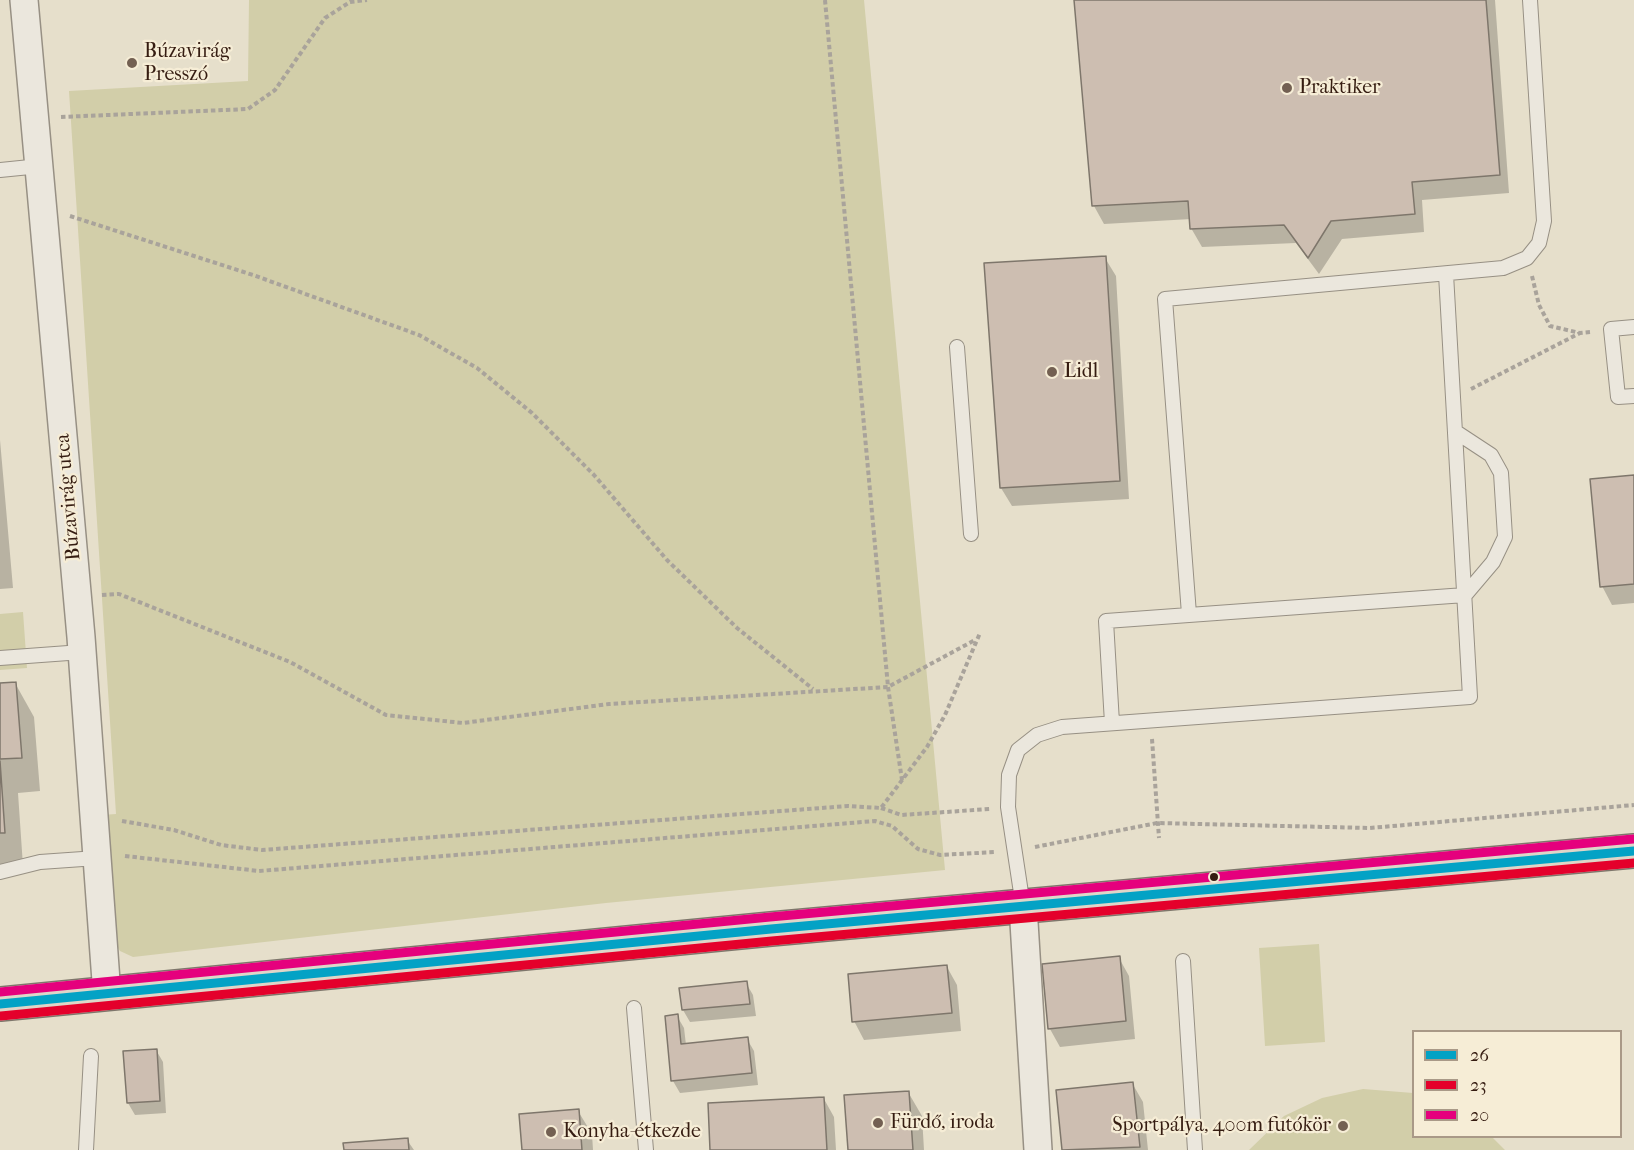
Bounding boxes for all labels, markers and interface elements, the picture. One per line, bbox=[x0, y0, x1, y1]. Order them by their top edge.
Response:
place label: Búzavirág Presszó bbox=[144, 40, 230, 87]
marker: Búzavirág Presszó bbox=[125, 56, 139, 70]
place label: Praktiker bbox=[1299, 76, 1381, 100]
marker: Praktiker bbox=[1280, 81, 1294, 95]
place label: Lidl bbox=[1064, 360, 1098, 384]
marker: Lidl bbox=[1045, 365, 1059, 379]
street label: Búzavirág utca bbox=[52, 433, 86, 561]
unlabelled marker bbox=[1208, 871, 1220, 883]
legend bbox=[1412, 1030, 1622, 1138]
text: 26 bbox=[1470, 1045, 1489, 1066]
text: 23 bbox=[1470, 1075, 1487, 1096]
text: 20 bbox=[1470, 1105, 1489, 1126]
place label: Fürdő, iroda bbox=[890, 1111, 994, 1135]
place label: Sportpálya, 400m futókör bbox=[1112, 1114, 1331, 1138]
marker: Fürdő, iroda bbox=[871, 1116, 885, 1130]
marker: Sportpálya, 400m futókör bbox=[1336, 1119, 1350, 1133]
place label: Konyha-étkezde bbox=[563, 1120, 701, 1144]
marker: Konyha-étkezde bbox=[544, 1125, 558, 1139]

